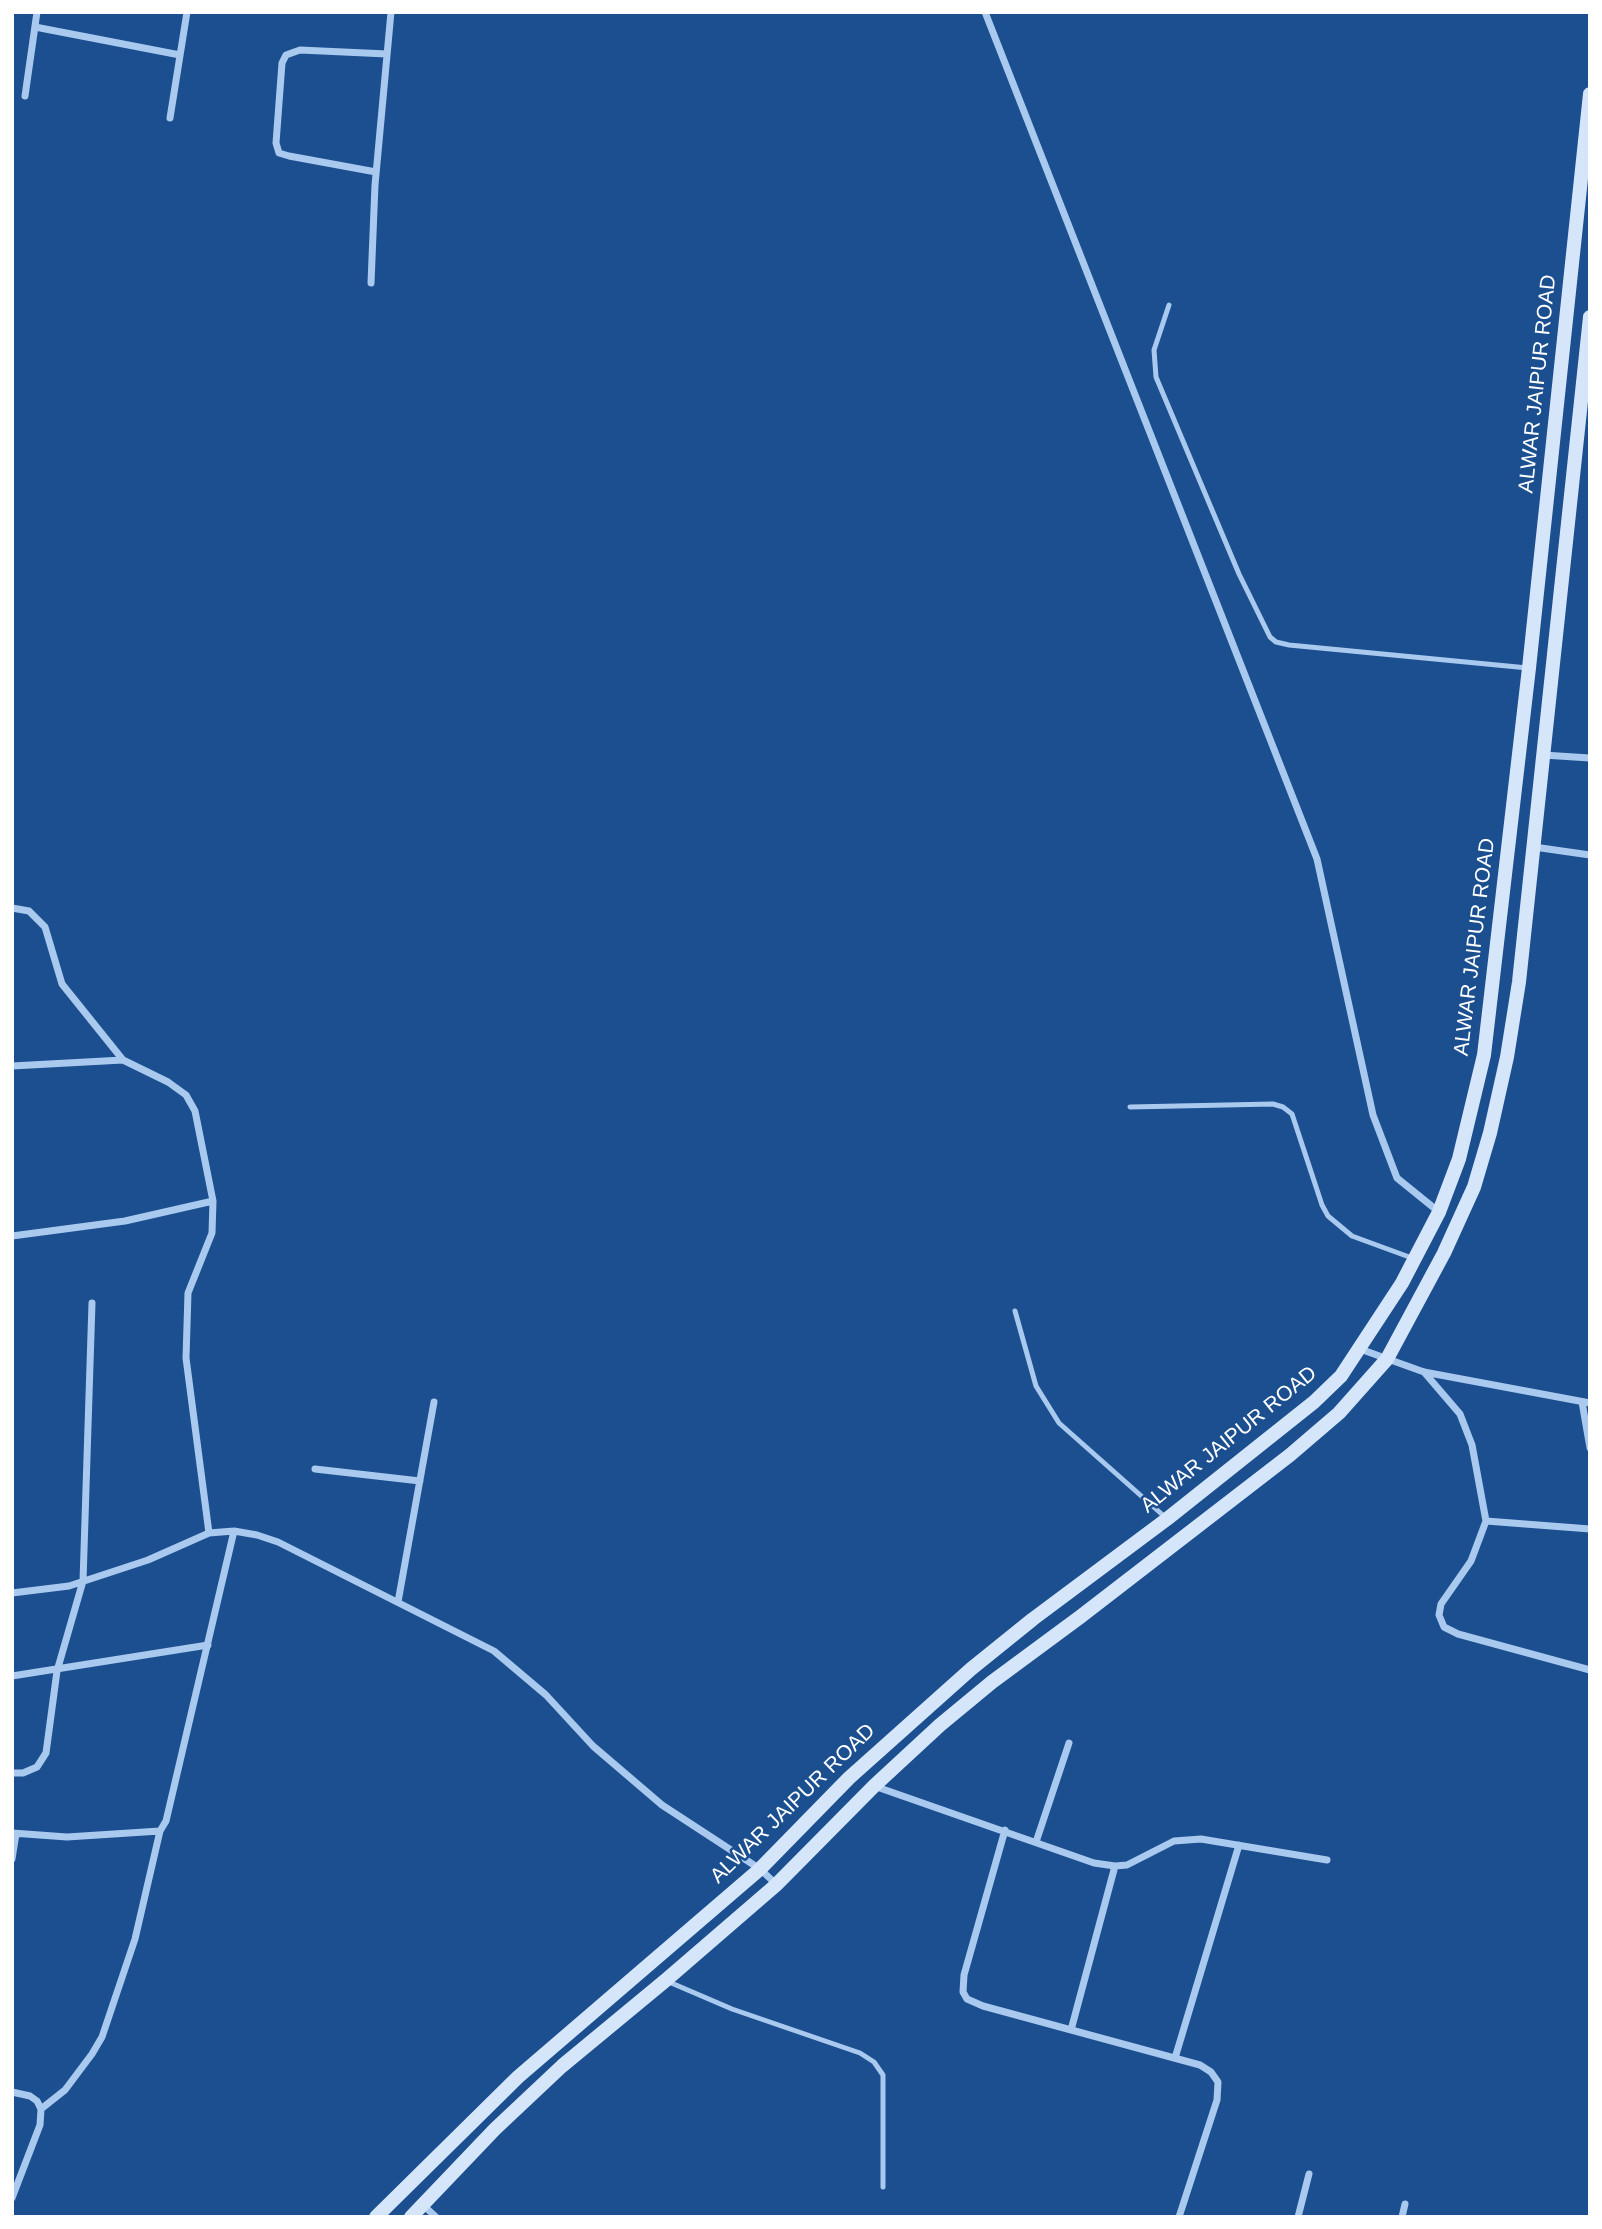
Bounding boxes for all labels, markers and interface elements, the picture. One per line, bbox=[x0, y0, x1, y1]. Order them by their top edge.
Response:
street label: ALWAR JAIPUR ROAD bbox=[1514, 274, 1562, 494]
street label: ALWAR JAIPUR ROAD bbox=[1449, 837, 1501, 1057]
street label: ALWAR JAIPUR ROAD bbox=[1136, 1361, 1322, 1519]
street label: ALWAR JAIPUR ROAD bbox=[705, 1719, 881, 1889]

